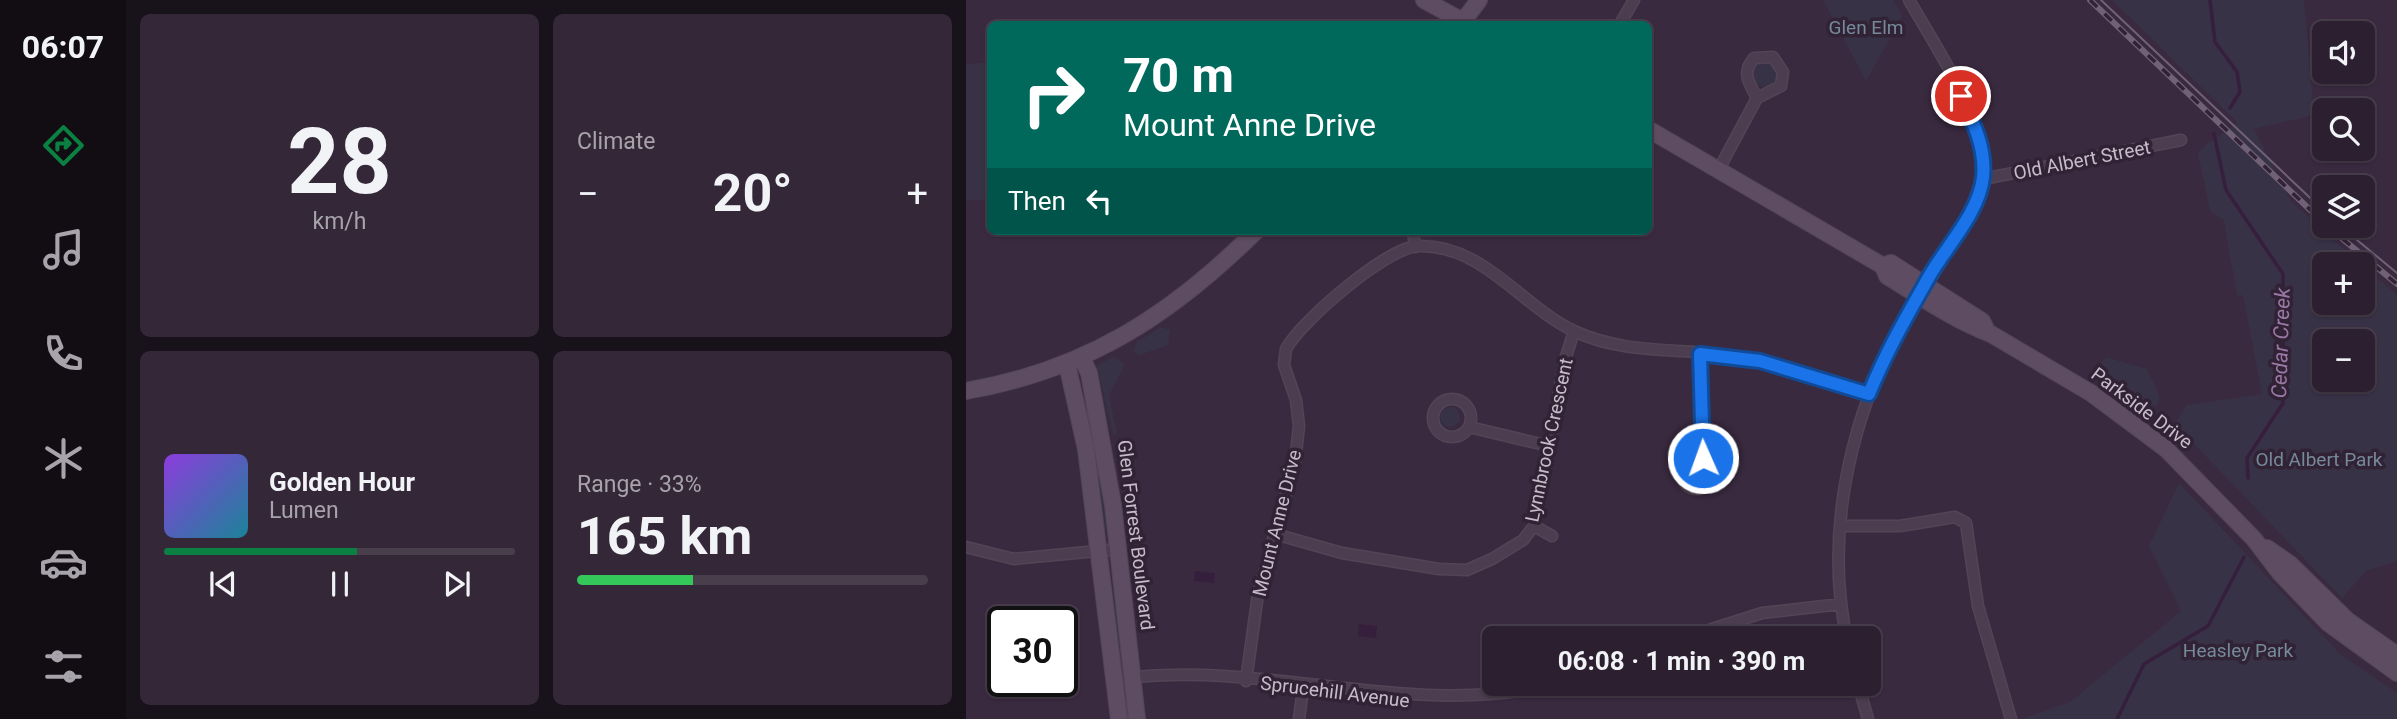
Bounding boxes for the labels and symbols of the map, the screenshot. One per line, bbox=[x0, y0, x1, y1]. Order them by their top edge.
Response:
park label: Glen Elm bbox=[1829, 16, 1903, 39]
pin bbox=[1931, 66, 1991, 126]
street label: Old Albert Street bbox=[2012, 135, 2152, 185]
water label: Cedar Creek bbox=[2267, 287, 2295, 399]
street label: Lynnbrook Crescent bbox=[1520, 356, 1578, 524]
street label: Parkside Drive bbox=[2087, 362, 2197, 454]
position arrow bbox=[1666, 421, 1740, 495]
street label: Glen Forrest Boulevard bbox=[1113, 439, 1159, 631]
street label: Mount Anne Drive bbox=[1248, 447, 1306, 599]
park label: Old Albert Park bbox=[2256, 448, 2383, 471]
speed limit sign: 30 bbox=[987, 606, 1078, 697]
park label: Heasley Park bbox=[2183, 639, 2294, 662]
street label: Sprucehill Avenue bbox=[1259, 671, 1411, 713]

